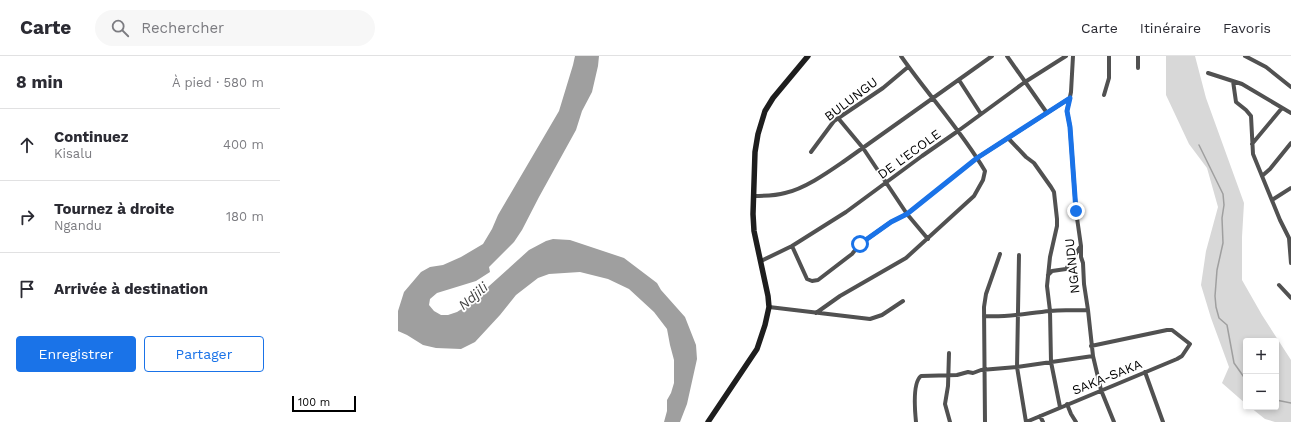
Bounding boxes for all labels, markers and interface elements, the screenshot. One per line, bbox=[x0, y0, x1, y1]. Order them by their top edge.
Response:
search box bbox=[95, 10, 375, 46]
text: Carte bbox=[20, 16, 71, 39]
icon: search bbox=[109, 17, 131, 39]
text: Rechercher bbox=[141, 19, 224, 37]
text: Carte bbox=[1081, 20, 1118, 36]
text: Itinéraire bbox=[1140, 20, 1201, 36]
text: Favoris bbox=[1223, 20, 1271, 36]
text: 8 min bbox=[16, 72, 63, 92]
street label: BULUNGU bbox=[821, 74, 881, 124]
text: À pied · 580 m bbox=[172, 75, 264, 90]
street label: DE L'ECOLE bbox=[875, 126, 943, 182]
text: Continuez bbox=[54, 128, 128, 146]
icon: ahead bbox=[16, 134, 38, 156]
text: 400 m bbox=[223, 137, 264, 152]
text: Kisalu bbox=[54, 146, 92, 161]
text: Tournez à droite bbox=[54, 200, 174, 218]
route end bbox=[1067, 202, 1085, 220]
icon: right bbox=[16, 206, 38, 228]
text: 180 m bbox=[226, 209, 264, 224]
text: Ngandu bbox=[54, 218, 102, 233]
route start bbox=[851, 235, 869, 253]
street label: NGANDU bbox=[1062, 238, 1082, 294]
icon: arrive bbox=[16, 278, 38, 300]
water label: Ndjili bbox=[455, 279, 491, 313]
text: Arrivée à destination bbox=[54, 280, 208, 298]
button: Enregistrer bbox=[16, 336, 136, 372]
button: Partager bbox=[144, 336, 264, 372]
map controls bbox=[1243, 338, 1279, 410]
button: + bbox=[1243, 338, 1279, 374]
street label: SAKA-SAKA bbox=[1070, 356, 1144, 398]
button: − bbox=[1243, 374, 1279, 410]
scale bar bbox=[292, 394, 356, 413]
text: 100 m bbox=[298, 396, 330, 409]

